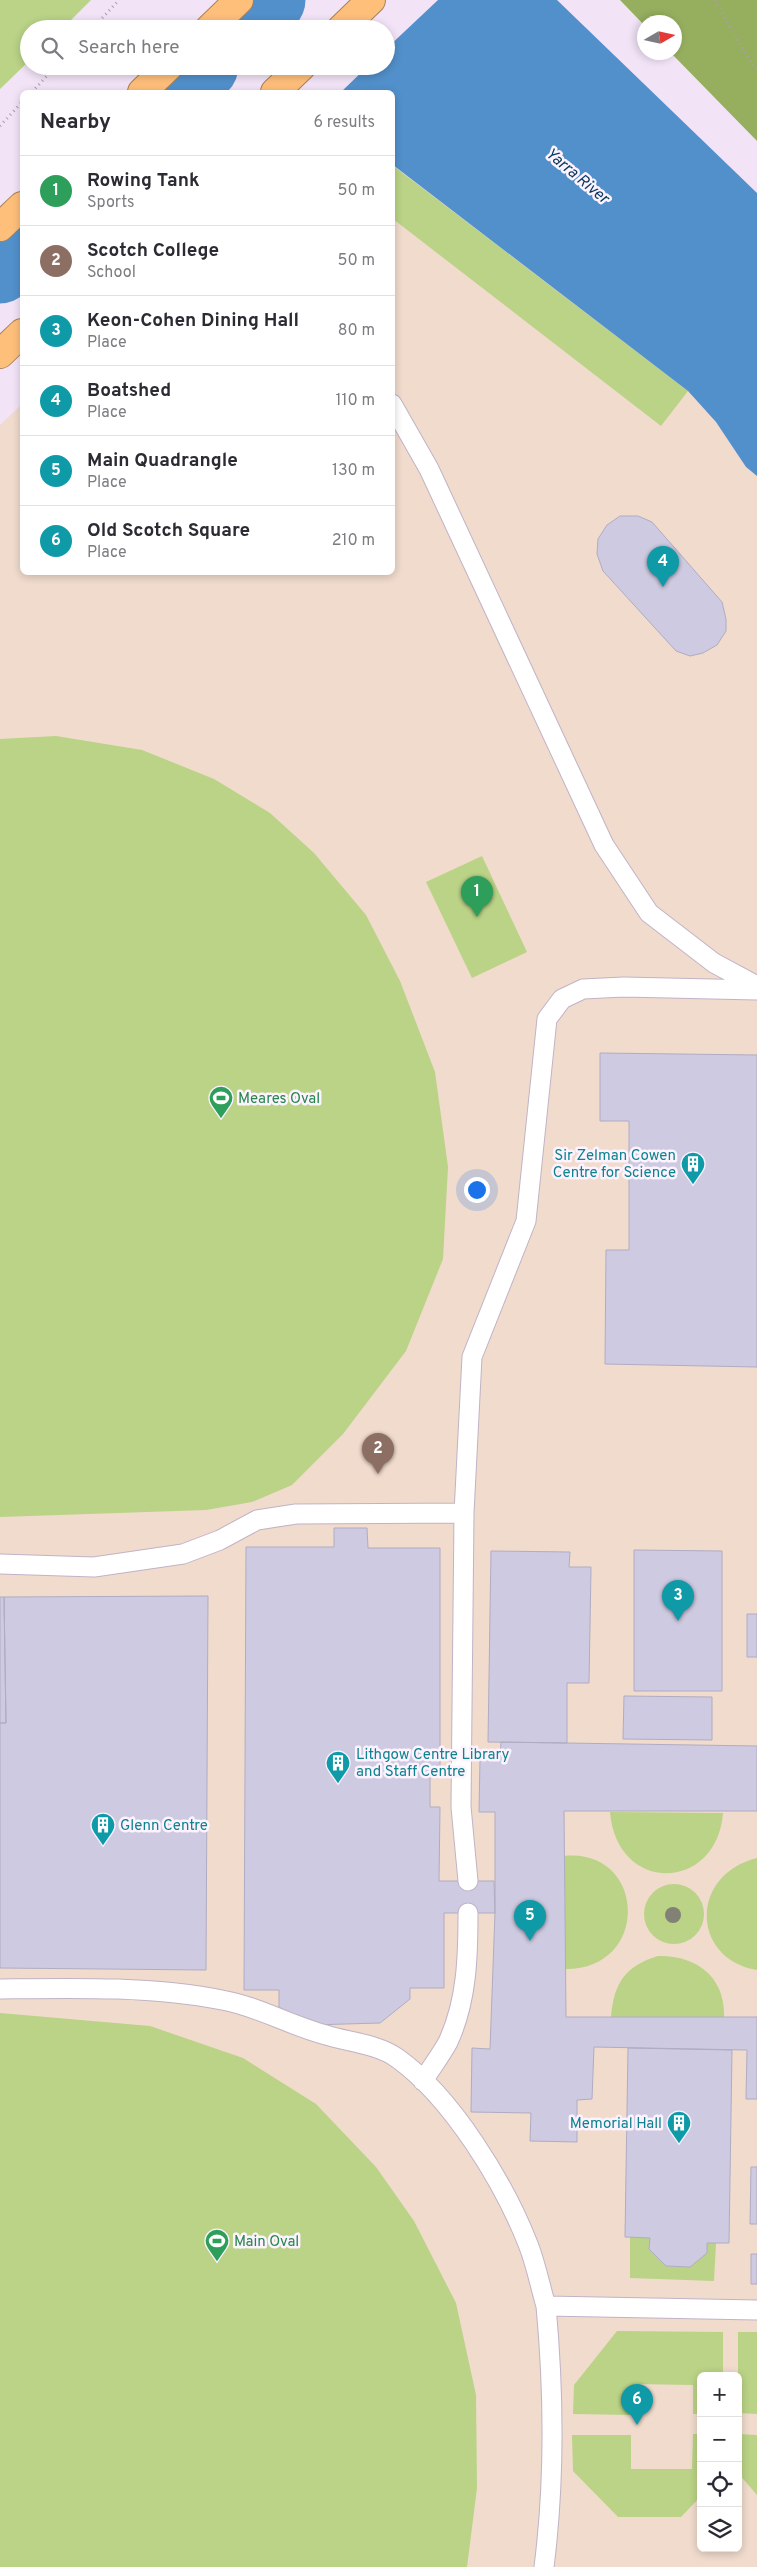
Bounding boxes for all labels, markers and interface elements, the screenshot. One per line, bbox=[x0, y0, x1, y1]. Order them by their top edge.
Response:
north arrow bbox=[637, 15, 682, 60]
search box bbox=[20, 20, 395, 75]
icon: search bbox=[38, 34, 66, 62]
text: Search here bbox=[78, 36, 180, 60]
text: Nearby bbox=[40, 109, 111, 136]
text: 6 results bbox=[313, 113, 375, 133]
water label: Yarra River bbox=[541, 144, 614, 210]
text: Rowing Tank bbox=[87, 169, 200, 193]
text: 1 bbox=[53, 181, 59, 201]
text: 50 m bbox=[338, 181, 375, 201]
text: Sports bbox=[87, 193, 135, 213]
text: Scotch College bbox=[87, 239, 219, 263]
text: 2 bbox=[51, 251, 61, 271]
text: 50 m bbox=[338, 251, 375, 271]
text: School bbox=[87, 263, 136, 283]
text: Keon-Cohen Dining Hall bbox=[87, 309, 299, 333]
text: 3 bbox=[51, 321, 61, 341]
text: 80 m bbox=[338, 321, 375, 341]
text: Place bbox=[87, 333, 127, 353]
text: Boatshed bbox=[87, 379, 171, 403]
text: 4 bbox=[51, 391, 61, 411]
text: 110 m bbox=[335, 391, 375, 411]
text: Place bbox=[87, 403, 127, 423]
text: Main Quadrangle bbox=[87, 449, 238, 473]
text: 5 bbox=[51, 461, 61, 481]
text: 130 m bbox=[332, 461, 375, 481]
text: Place bbox=[87, 473, 127, 493]
text: Old Scotch Square bbox=[87, 519, 250, 543]
text: 6 bbox=[51, 531, 61, 551]
text: 210 m bbox=[332, 531, 375, 551]
text: Place bbox=[87, 543, 127, 563]
pin: 4 bbox=[647, 546, 679, 587]
pin: 1 bbox=[461, 876, 493, 917]
sports icon: Meares Oval bbox=[208, 1085, 234, 1119]
place label: Meares Oval bbox=[238, 1090, 320, 1109]
place label: Sir Zelman Cowen Centre for Science bbox=[553, 1147, 676, 1183]
building icon: Sir Zelman Cowen Centre for Science bbox=[680, 1151, 706, 1185]
your location bbox=[464, 1177, 490, 1203]
pin: 2 bbox=[362, 1433, 394, 1474]
pin: 3 bbox=[662, 1580, 694, 1621]
place label: Lithgow Centre Library and Staff Centre bbox=[356, 1746, 510, 1782]
building icon: Lithgow Centre Library and Staff Centre bbox=[325, 1750, 351, 1784]
building icon: Glenn Centre bbox=[90, 1812, 116, 1846]
place label: Glenn Centre bbox=[120, 1817, 208, 1836]
pin: 5 bbox=[514, 1900, 546, 1941]
building icon: Memorial Hall bbox=[666, 2110, 692, 2144]
place label: Memorial Hall bbox=[570, 2115, 662, 2134]
sports icon: Main Oval bbox=[204, 2228, 230, 2262]
place label: Main Oval bbox=[234, 2233, 299, 2252]
map controls bbox=[697, 2372, 742, 2552]
button: + bbox=[697, 2372, 742, 2417]
pin: 6 bbox=[621, 2384, 653, 2425]
button: − bbox=[697, 2417, 742, 2462]
button: locate bbox=[697, 2462, 742, 2507]
button: layers bbox=[697, 2507, 742, 2552]

